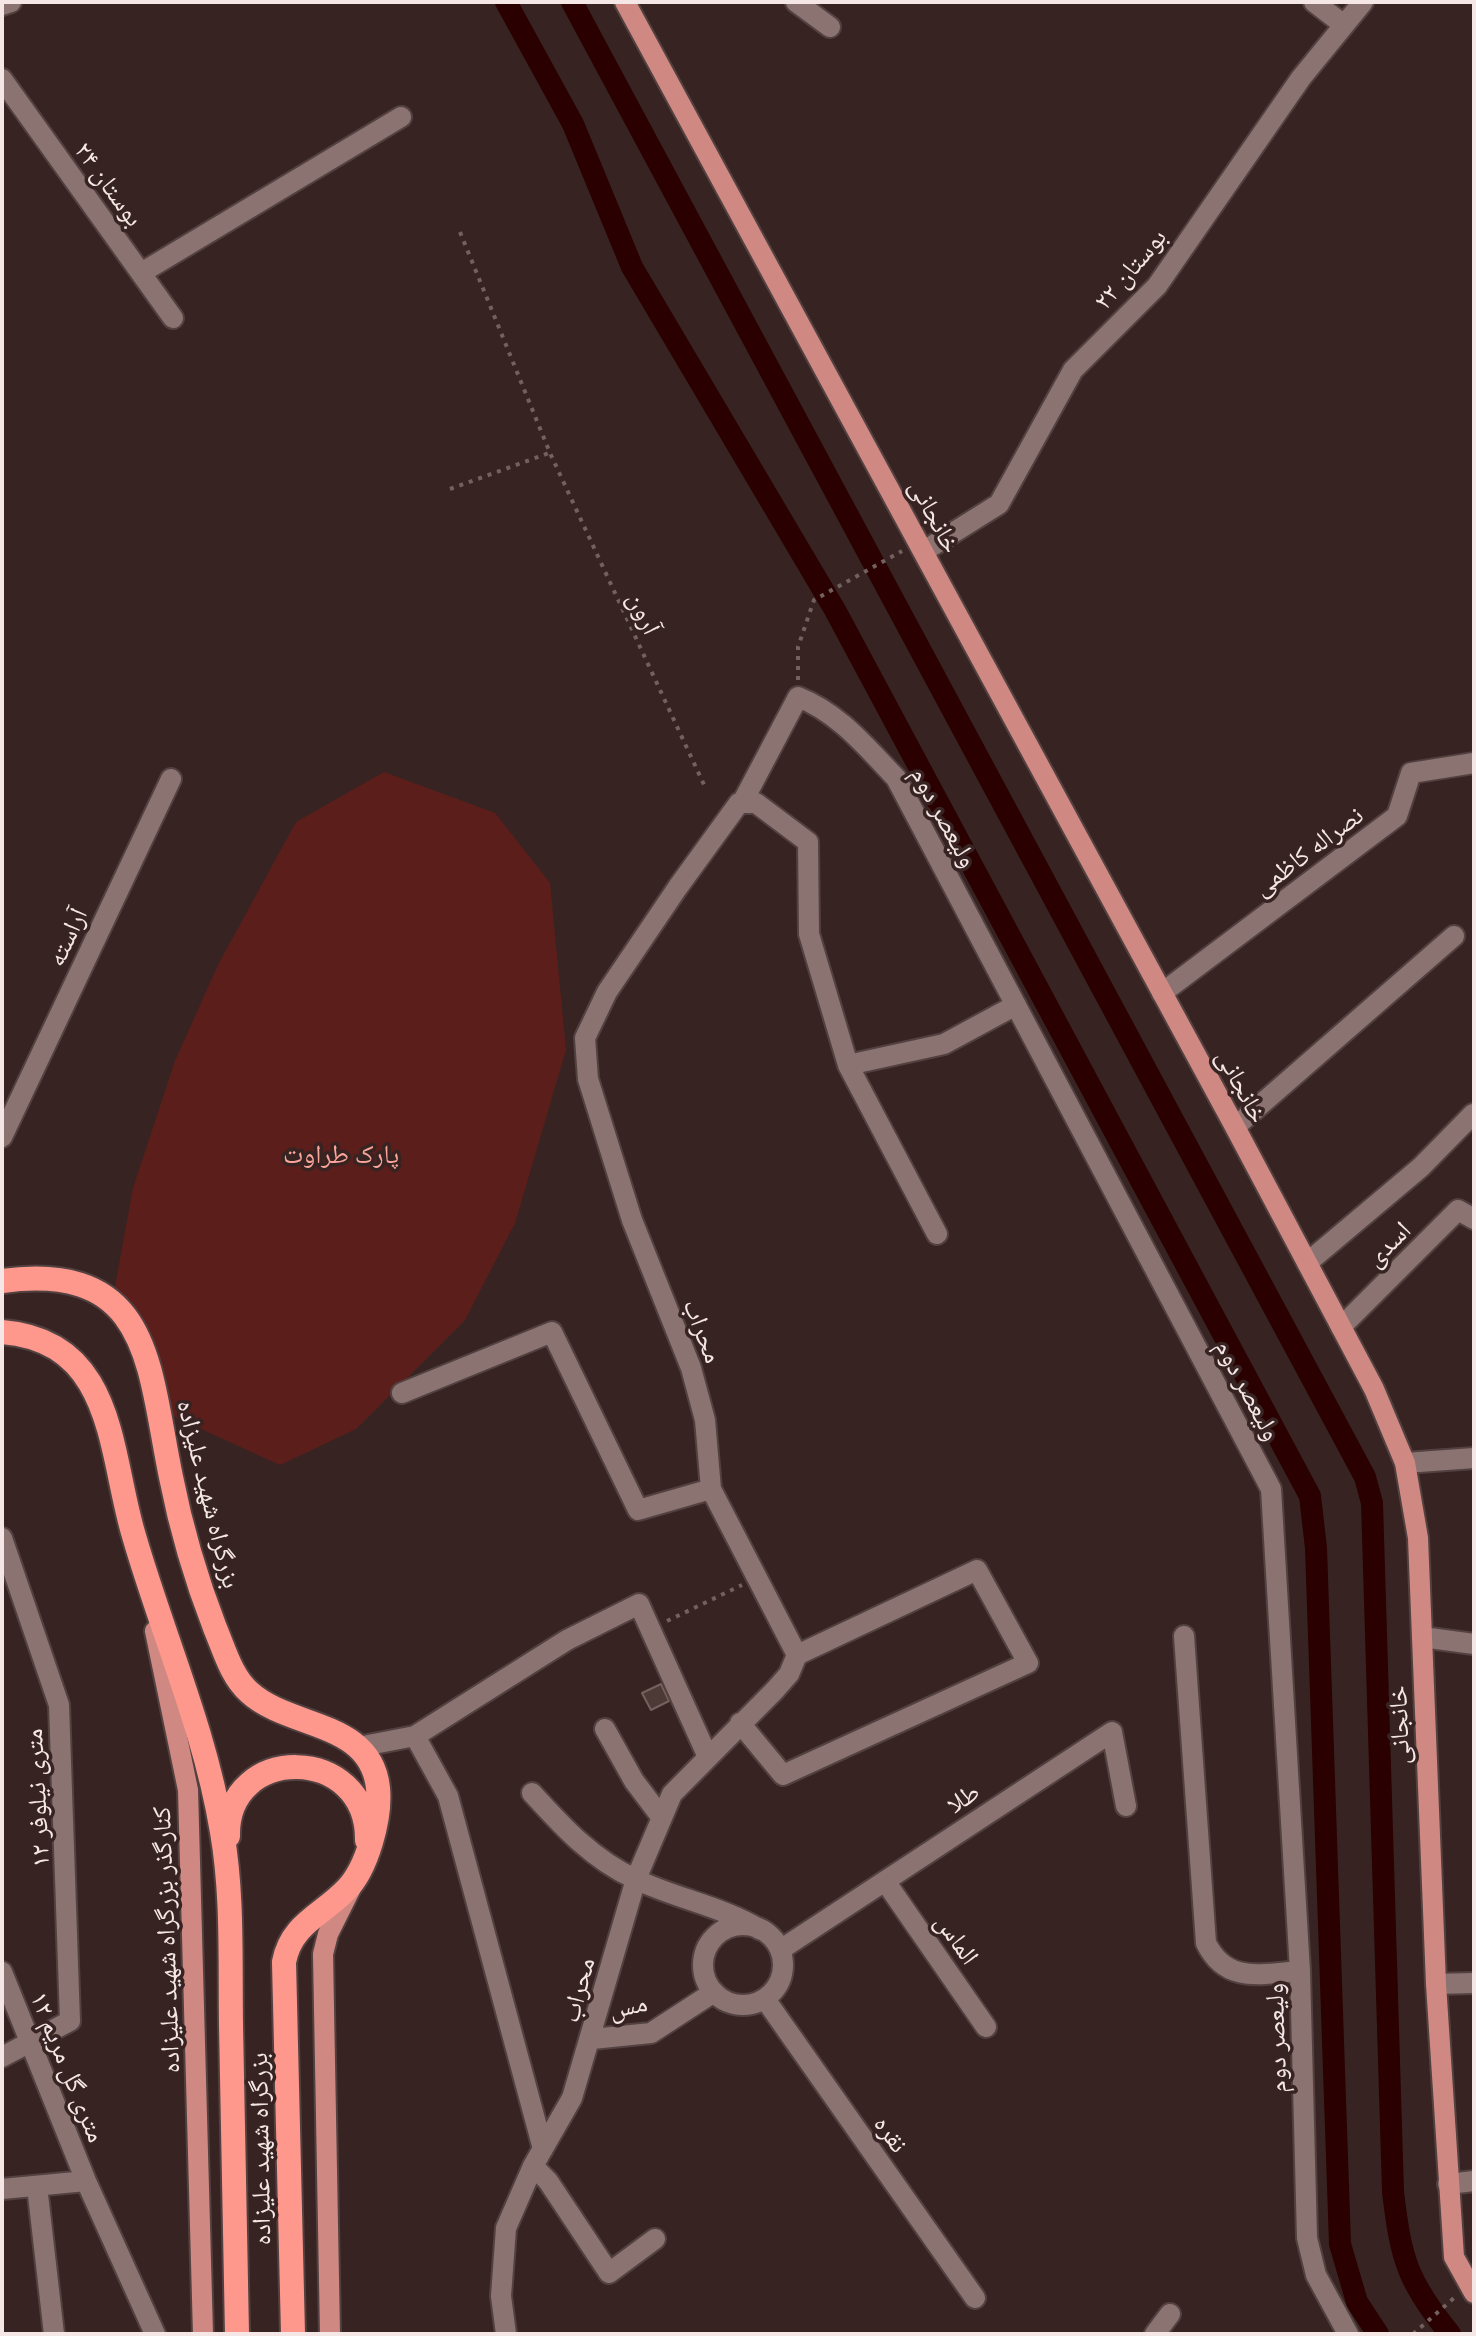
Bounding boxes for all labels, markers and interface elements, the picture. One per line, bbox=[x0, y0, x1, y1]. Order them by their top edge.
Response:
street label: بوستان ۲۴ bbox=[68, 136, 150, 232]
street label: بوستان ۲۲ bbox=[1087, 222, 1173, 316]
street label: خانجانی bbox=[903, 474, 967, 558]
street label: آرون bbox=[621, 587, 667, 639]
street label: ولیعصر دوم bbox=[904, 761, 984, 873]
street label: نصراله کاظمی bbox=[1247, 799, 1369, 903]
street label: آراسته bbox=[40, 903, 94, 971]
street label: خانجانی bbox=[1210, 1044, 1274, 1128]
park label: پارک طراوت bbox=[283, 1138, 399, 1170]
street label: اسدی bbox=[1359, 1215, 1417, 1273]
street label: محراب bbox=[677, 1295, 729, 1367]
street label: ولیعصر دوم bbox=[1208, 1334, 1288, 1446]
street label: بزرگراه شهید علیزاده bbox=[171, 1397, 247, 1591]
street label: خانجانی bbox=[1382, 1685, 1416, 1765]
street label: ۱۲ متری نیلوفر bbox=[18, 1728, 56, 1868]
street label: طلا bbox=[941, 1776, 985, 1820]
street label: کنارگذر بزرگراه شهید علیزاده bbox=[146, 1806, 186, 2074]
street label: الماس bbox=[928, 1907, 986, 1971]
street label: محراب bbox=[554, 1954, 602, 2026]
street label: ولیعصر دوم bbox=[1258, 1982, 1294, 2094]
street label: ۱۲ متری گل مریم bbox=[24, 1987, 112, 2147]
street label: مس bbox=[606, 1987, 650, 2025]
street label: بزرگراه شهید علیزاده bbox=[243, 2052, 277, 2246]
street label: نقره bbox=[867, 2109, 915, 2159]

